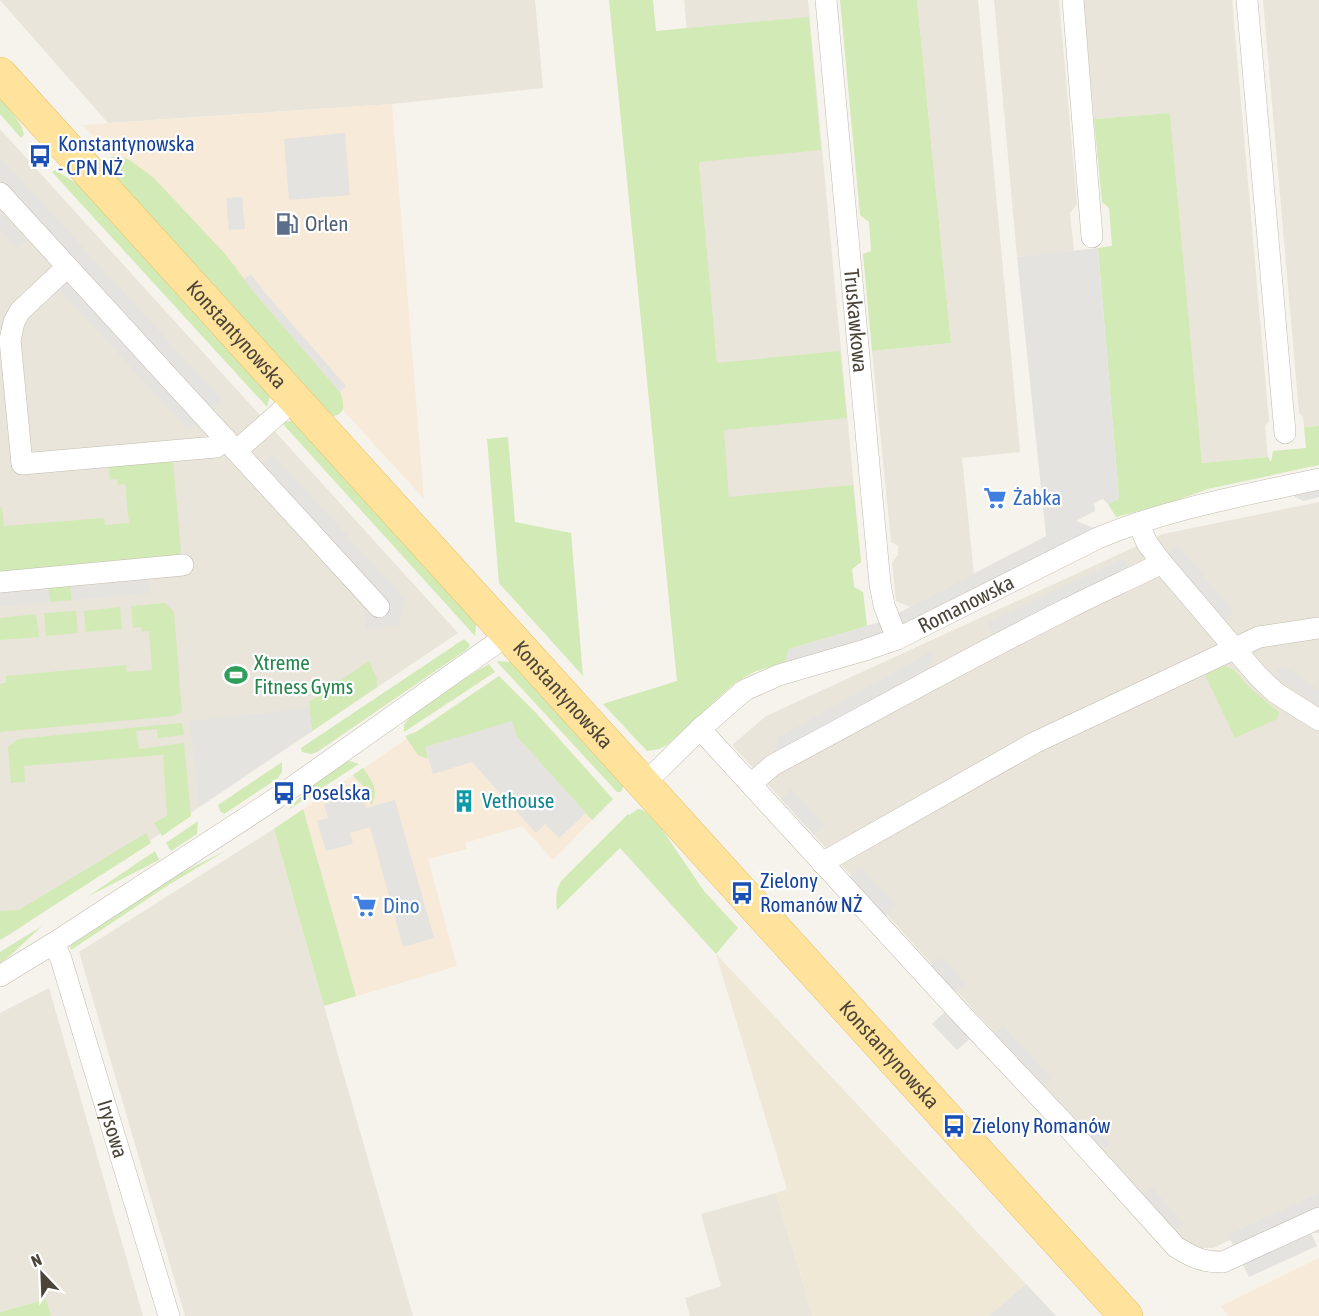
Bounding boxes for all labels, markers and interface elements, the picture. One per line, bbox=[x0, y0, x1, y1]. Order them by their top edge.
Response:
place label: Konstantynowska - CPN NŻ bbox=[58, 131, 195, 179]
bus stop icon: Konstantynowska - CPN NŻ bbox=[27, 143, 53, 169]
fuel station icon: Orlen bbox=[274, 211, 300, 237]
place label: Orlen bbox=[305, 211, 349, 235]
street label: Truskawkowa bbox=[840, 268, 873, 373]
street label: Konstantynowska bbox=[182, 275, 292, 393]
supermarket icon: Żabka bbox=[982, 485, 1008, 511]
place label: Żabka bbox=[1013, 485, 1061, 509]
street label: Romanowska bbox=[914, 569, 1018, 637]
street label: Konstantynowska bbox=[509, 635, 618, 753]
place label: Xtreme Fitness Gyms bbox=[254, 650, 353, 698]
sports icon: Xtreme Fitness Gyms bbox=[223, 662, 249, 688]
bus stop icon: Poselska bbox=[271, 780, 297, 806]
place label: Poselska bbox=[302, 780, 371, 804]
building icon: Vethouse bbox=[451, 788, 477, 814]
place label: Vethouse bbox=[482, 788, 554, 812]
place label: Zielony Romanów NŻ bbox=[760, 868, 862, 916]
bus stop icon: Zielony Romanów NŻ bbox=[729, 880, 755, 906]
supermarket icon: Dino bbox=[352, 893, 378, 919]
place label: Dino bbox=[383, 893, 420, 917]
street label: Konstantynowska bbox=[835, 995, 945, 1113]
street label: Irysowa bbox=[93, 1097, 133, 1161]
bus stop icon: Zielony Romanów bbox=[941, 1113, 967, 1139]
place label: Zielony Romanów bbox=[972, 1113, 1111, 1137]
north arrow bbox=[12, 1244, 72, 1304]
text: N bbox=[28, 1250, 44, 1270]

